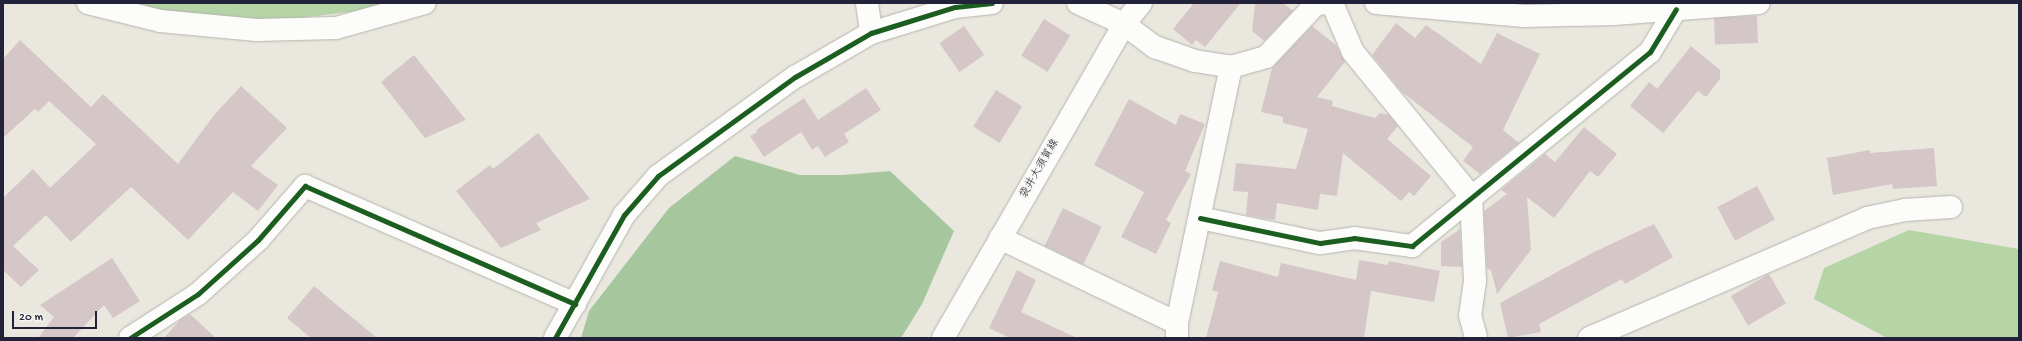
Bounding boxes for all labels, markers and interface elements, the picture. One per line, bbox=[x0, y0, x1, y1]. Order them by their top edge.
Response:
street label: 袋井大須賀線 bbox=[1018, 137, 1062, 201]
scale bar bbox=[14, 303, 99, 329]
text: 20 m bbox=[19, 311, 43, 325]

